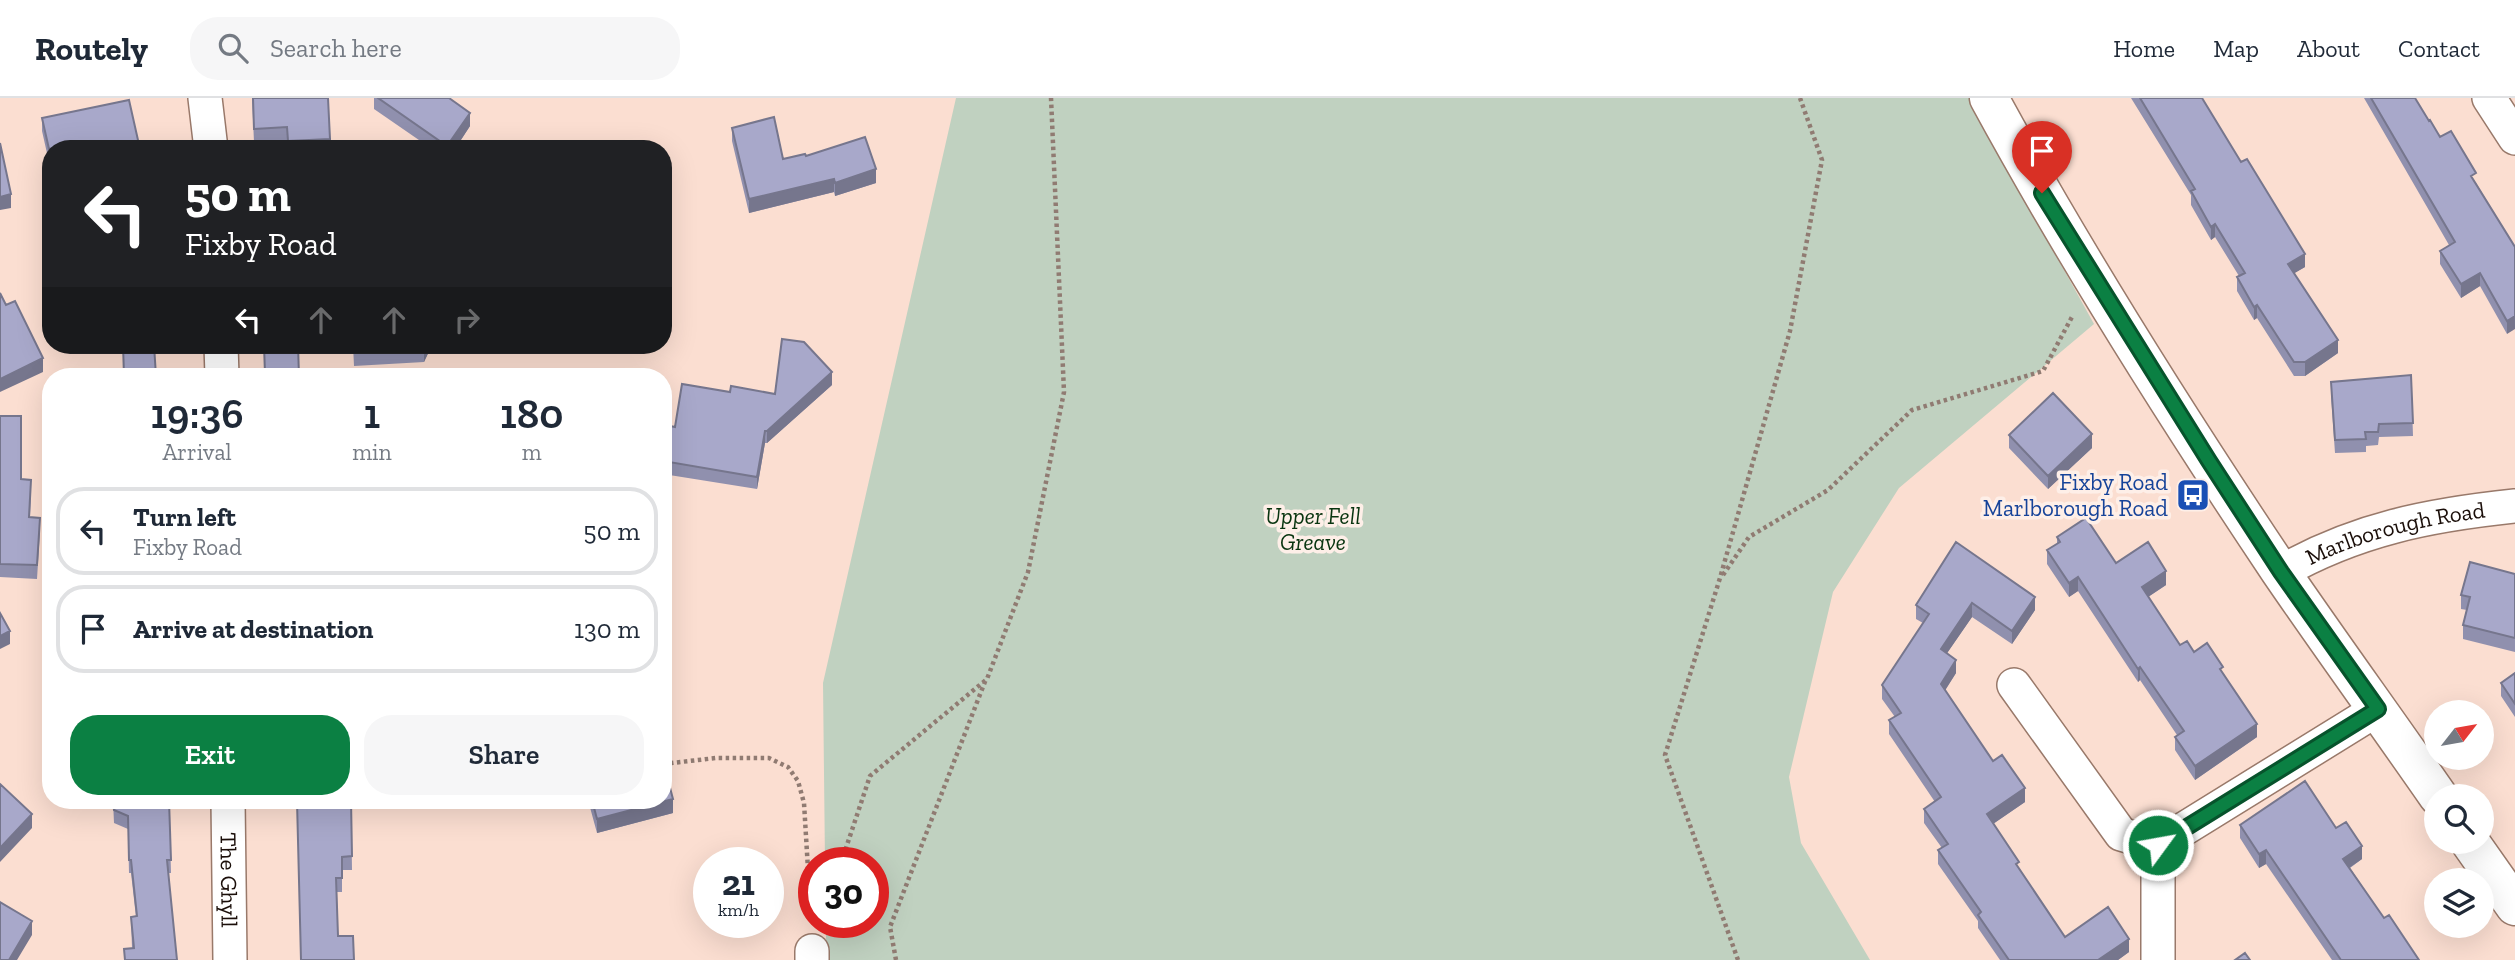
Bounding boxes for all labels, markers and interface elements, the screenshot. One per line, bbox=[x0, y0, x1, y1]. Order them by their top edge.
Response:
search box bbox=[190, 17, 680, 80]
text: Routely bbox=[35, 29, 148, 68]
icon: search bbox=[214, 29, 252, 67]
text: Search here bbox=[270, 32, 402, 64]
text: Home bbox=[2113, 34, 2175, 63]
text: Map bbox=[2213, 34, 2259, 63]
text: About bbox=[2297, 34, 2360, 63]
text: Contact bbox=[2398, 34, 2480, 63]
pin bbox=[2012, 121, 2072, 193]
icon: arrive bbox=[2023, 132, 2061, 170]
text: 50 m bbox=[185, 165, 291, 224]
icon: left bbox=[70, 168, 161, 259]
text: Fixby Road bbox=[185, 225, 336, 263]
icon: left bbox=[229, 301, 267, 339]
icon: ahead bbox=[302, 301, 340, 339]
icon: ahead bbox=[375, 301, 413, 339]
icon: right bbox=[448, 301, 486, 339]
text: 19:36 bbox=[150, 388, 244, 439]
text: 1 bbox=[364, 388, 380, 439]
text: 180 bbox=[500, 388, 564, 439]
text: Arrival bbox=[162, 438, 232, 466]
text: min bbox=[352, 438, 392, 466]
text: m bbox=[522, 438, 542, 466]
place label: Fixby Road Marlborough Road bbox=[1983, 468, 2168, 522]
bus stop icon: Fixby Road Marlborough Road bbox=[2174, 476, 2212, 514]
street label: Marlborough Road bbox=[2301, 496, 2487, 571]
text: Turn left bbox=[133, 501, 236, 533]
park label: Upper Fell Greave bbox=[1265, 502, 1361, 556]
icon: left bbox=[74, 512, 112, 550]
text: 50 m bbox=[583, 515, 640, 547]
text: Fixby Road bbox=[133, 533, 242, 561]
icon: arrive bbox=[74, 610, 112, 648]
text: Arrive at destination bbox=[133, 613, 373, 645]
text: 130 m bbox=[574, 613, 640, 645]
north arrow bbox=[2424, 700, 2494, 770]
map controls bbox=[2424, 700, 2494, 938]
button: Exit bbox=[70, 715, 350, 795]
button: Share bbox=[364, 715, 644, 795]
button: search bbox=[2424, 784, 2494, 854]
position arrow bbox=[2121, 808, 2195, 882]
street label: The Ghyll bbox=[214, 832, 244, 928]
speed limit sign: 30 bbox=[798, 847, 889, 938]
text: 21 bbox=[722, 862, 755, 904]
button: layers bbox=[2424, 868, 2494, 938]
text: km/h bbox=[718, 899, 759, 921]

